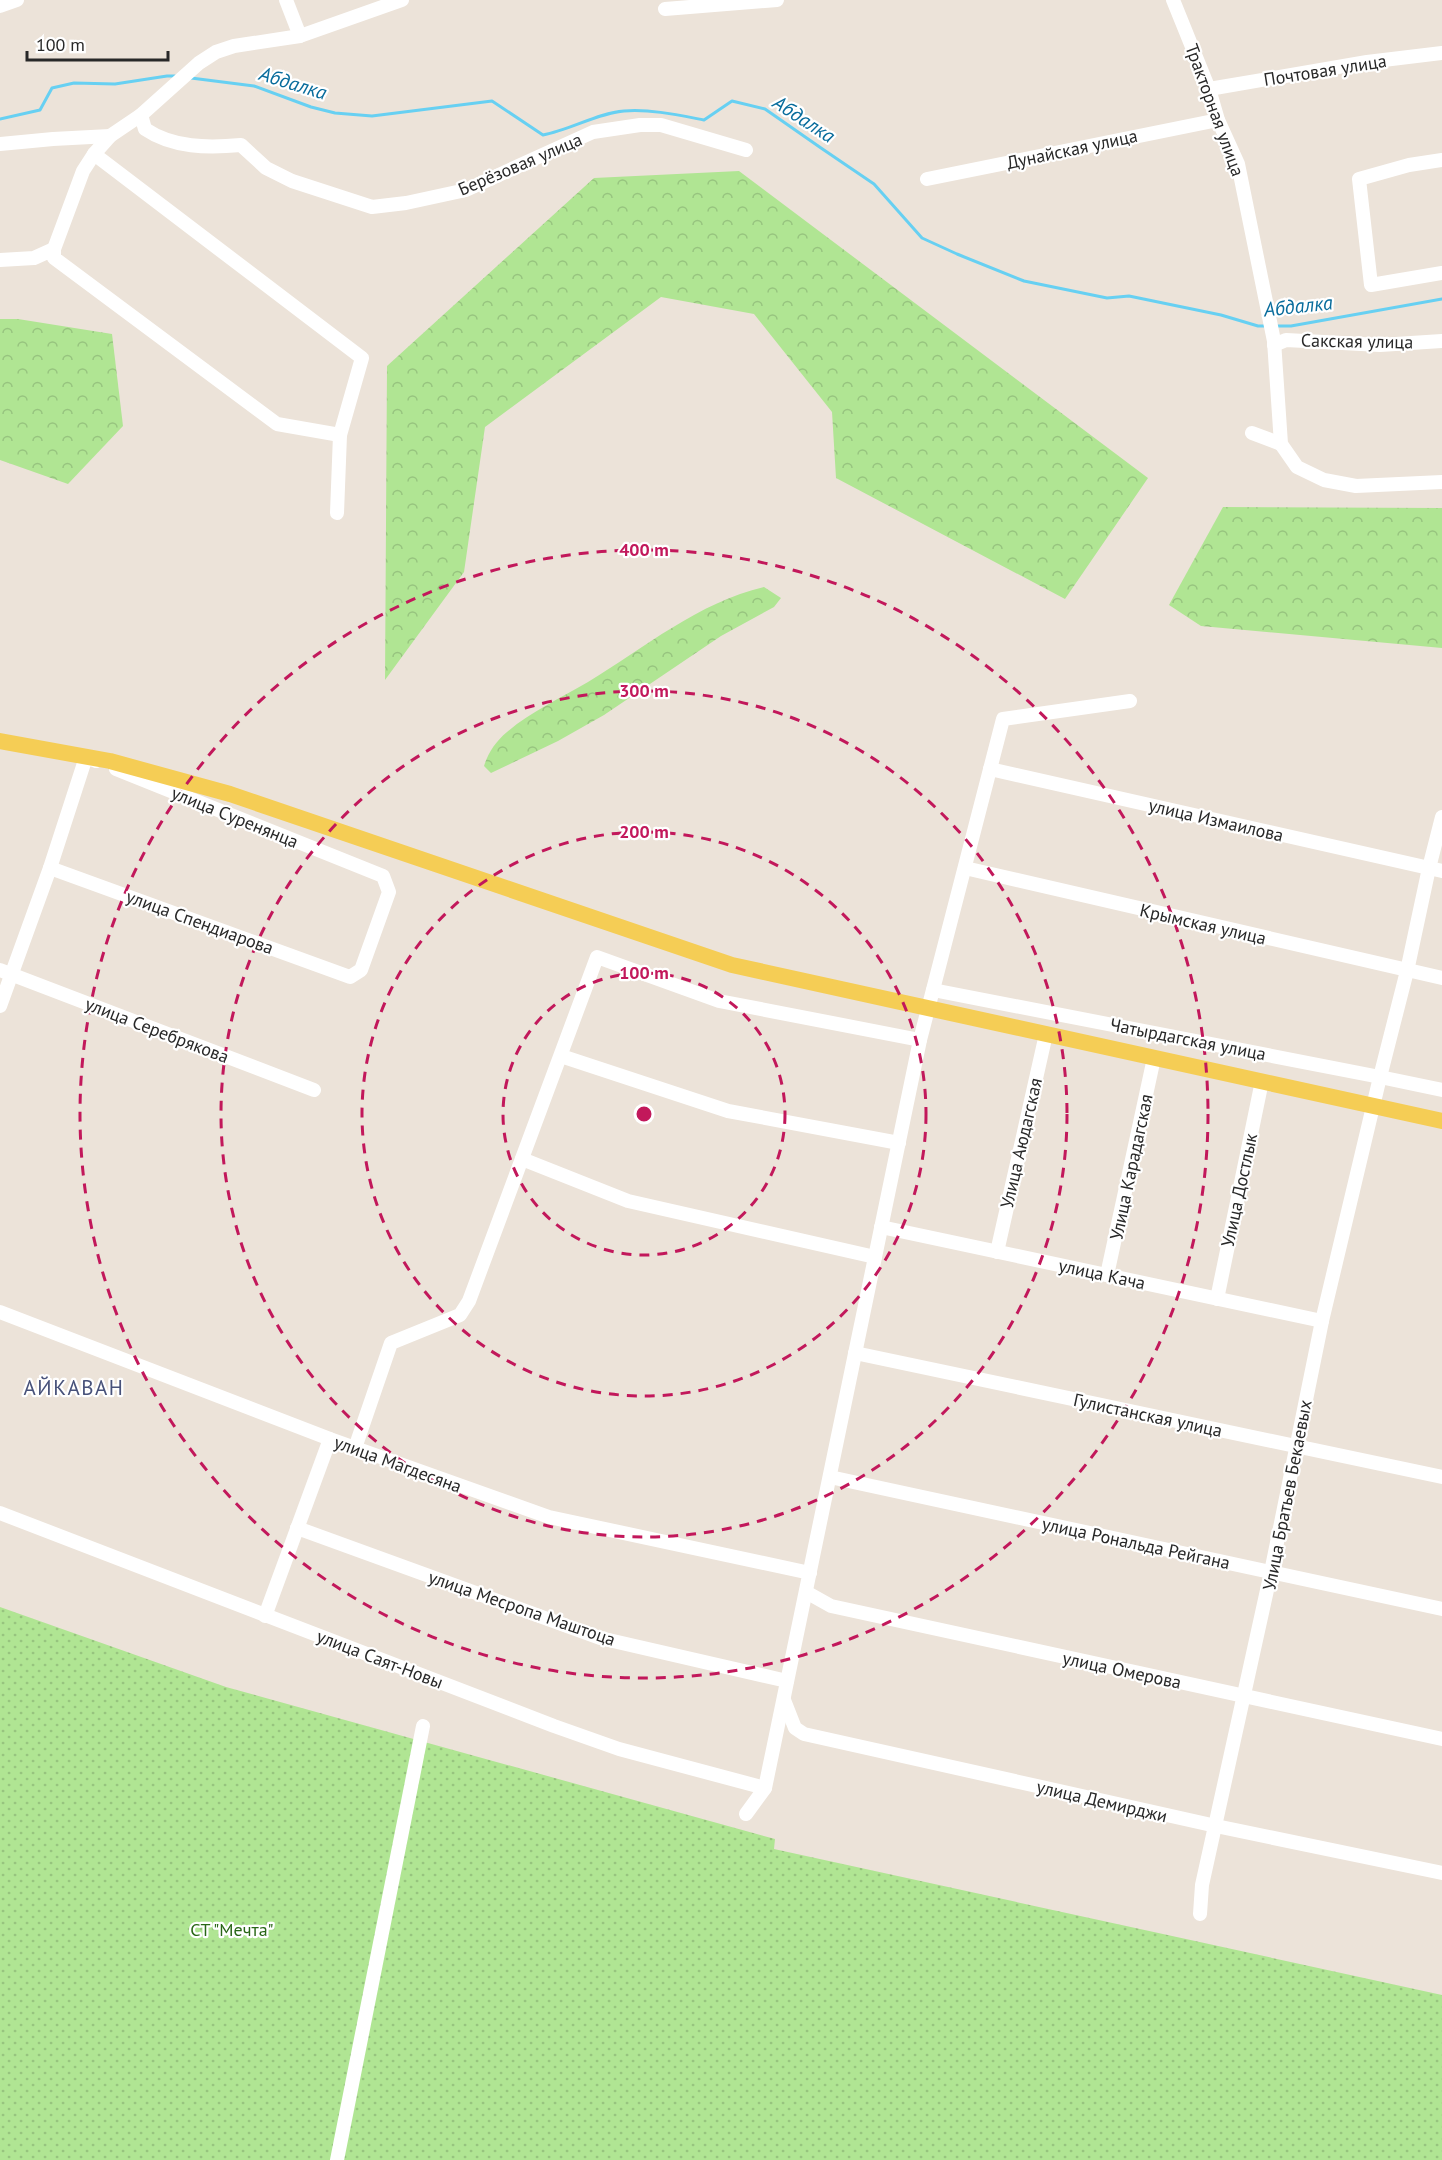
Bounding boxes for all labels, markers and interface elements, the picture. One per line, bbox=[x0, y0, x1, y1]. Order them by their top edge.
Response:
scale bar bbox=[27, 24, 168, 62]
text: 100 m bbox=[36, 33, 85, 56]
street label: Тракторная улица bbox=[1180, 41, 1250, 179]
street label: Почтовая улица bbox=[1262, 49, 1388, 91]
water label: Абдалка bbox=[255, 60, 330, 106]
water label: Абдалка bbox=[767, 89, 840, 149]
street label: Дунайская улица bbox=[1004, 124, 1140, 174]
street label: Берёзовая улица bbox=[454, 128, 586, 200]
water label: Абдалка bbox=[1261, 289, 1334, 323]
street label: Сакская улица bbox=[1301, 329, 1413, 353]
text: 400 m bbox=[619, 538, 669, 561]
text: 300 m bbox=[619, 679, 669, 702]
street label: улица Суренянца bbox=[168, 781, 302, 853]
street label: улица Измаилова bbox=[1146, 793, 1286, 847]
text: 200 m bbox=[619, 820, 669, 843]
street label: улица Спендиарова bbox=[123, 885, 277, 959]
street label: Крымская улица bbox=[1138, 898, 1268, 950]
text: 100 m bbox=[619, 961, 669, 984]
street label: улица Серебрякова bbox=[82, 992, 232, 1068]
street label: Чатырдагская улица bbox=[1108, 1013, 1268, 1065]
street label: Улица Аюдагская bbox=[995, 1076, 1047, 1210]
street label: Улица Карадагская bbox=[1104, 1092, 1158, 1242]
centre of rings bbox=[634, 1104, 654, 1124]
street label: Улица Достлык bbox=[1216, 1131, 1262, 1249]
street label: улица Кача bbox=[1056, 1254, 1148, 1294]
district label: АЙКАВАН bbox=[24, 1374, 124, 1401]
street label: Гулистанская улица bbox=[1072, 1388, 1224, 1442]
street label: Улица Братьев Бекаевых bbox=[1257, 1398, 1317, 1592]
street label: улица Магдесяна bbox=[331, 1430, 465, 1498]
street label: улица Рональда Рейгана bbox=[1040, 1512, 1232, 1574]
street label: улица Месропа Маштоца bbox=[425, 1565, 619, 1651]
street label: улица Саят-Новы bbox=[313, 1624, 447, 1694]
street label: улица Омерова bbox=[1060, 1646, 1184, 1694]
street label: улица Демирджи bbox=[1034, 1775, 1170, 1827]
park label: СТ "Мечта" bbox=[190, 1918, 274, 1941]

